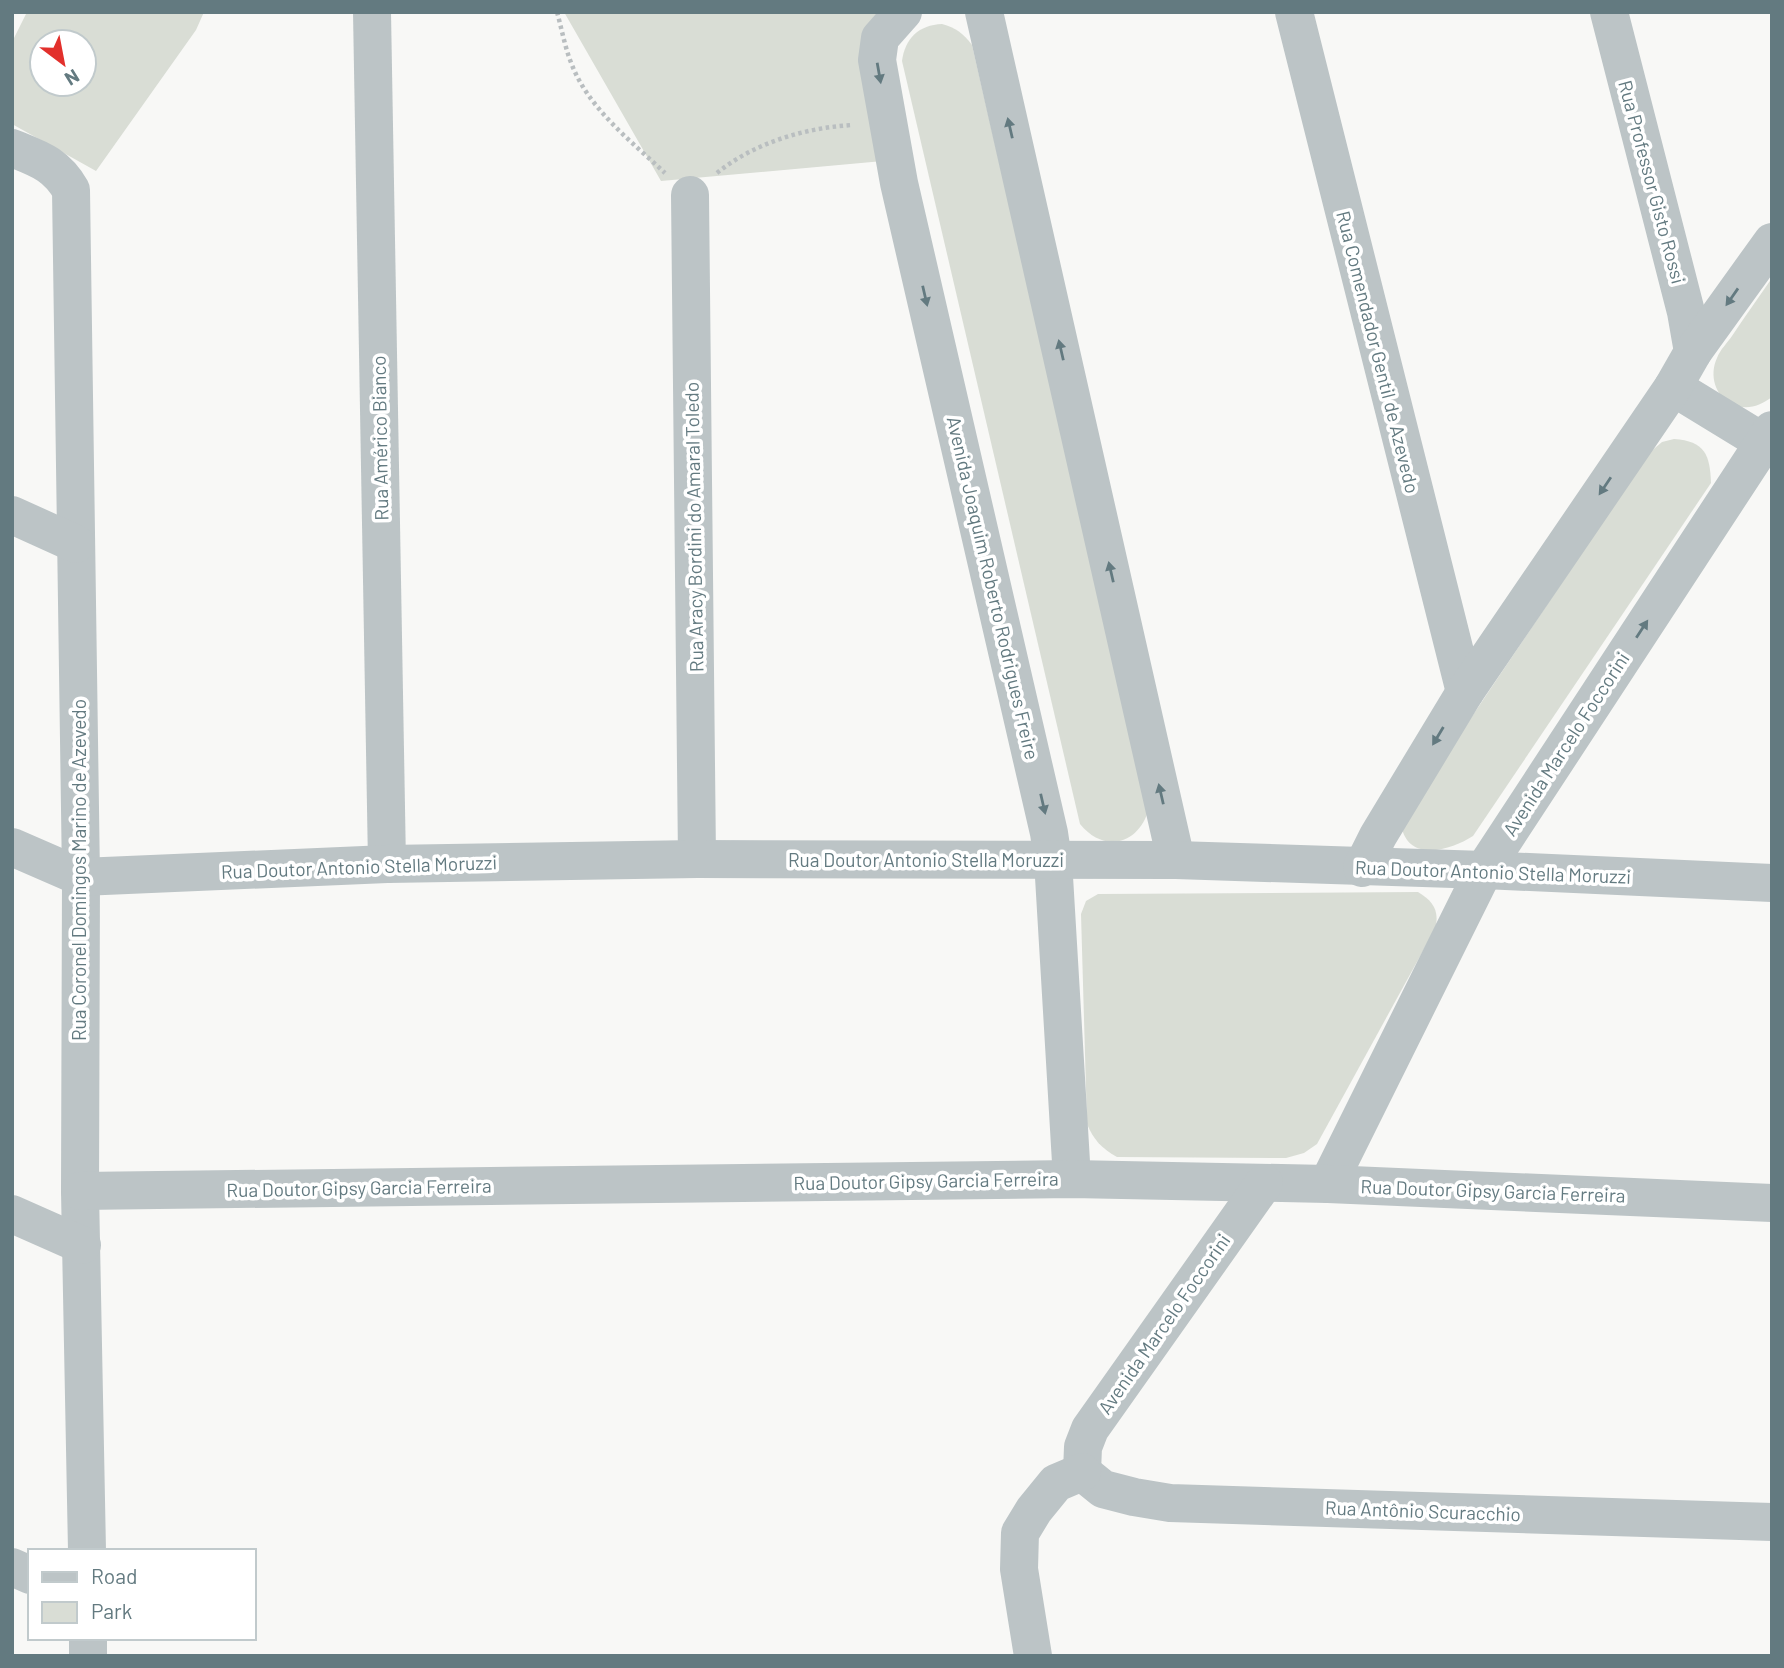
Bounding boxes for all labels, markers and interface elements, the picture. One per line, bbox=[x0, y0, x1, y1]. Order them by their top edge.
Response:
north arrow bbox=[28, 28, 98, 98]
one-way arrow bbox=[874, 63, 885, 85]
text: N bbox=[61, 65, 84, 91]
street label: Rua Professor Gisto Rossi bbox=[1614, 78, 1691, 286]
one-way arrow bbox=[1005, 117, 1016, 139]
street label: Rua Comendador Gentil de Azevedo bbox=[1332, 208, 1425, 495]
one-way arrow bbox=[920, 285, 931, 307]
one-way arrow bbox=[1725, 288, 1739, 306]
one-way arrow bbox=[1055, 339, 1066, 361]
street label: Rua Américo Bianco bbox=[367, 355, 392, 521]
street label: Rua Aracy Bordini do Amaral Toledo bbox=[679, 382, 708, 672]
street label: Avenida Joaquim Roberto Rodrigues Freire bbox=[943, 414, 1044, 762]
one-way arrow bbox=[1598, 477, 1612, 495]
one-way arrow bbox=[1105, 561, 1116, 583]
one-way arrow bbox=[1635, 619, 1648, 638]
street label: Avenida Marcelo Foccorini bbox=[1497, 647, 1634, 840]
street label: Rua Coronel Domingos Marino de Azevedo bbox=[67, 699, 90, 1041]
one-way arrow bbox=[1432, 727, 1444, 746]
one-way arrow bbox=[1155, 783, 1166, 805]
one-way arrow bbox=[1037, 793, 1048, 815]
street label: Rua Doutor Antonio Stella Moruzzi bbox=[788, 848, 1064, 871]
street label: Rua Doutor Antonio Stella Moruzzi bbox=[221, 850, 497, 883]
street label: Rua Doutor Antonio Stella Moruzzi bbox=[1355, 855, 1631, 888]
street label: Rua Doutor Gipsy Garcia Ferreira bbox=[793, 1167, 1059, 1194]
street label: Rua Doutor Gipsy Garcia Ferreira bbox=[226, 1174, 492, 1201]
street label: Rua Doutor Gipsy Garcia Ferreira bbox=[1360, 1174, 1626, 1207]
street label: Avenida Marcelo Foccorini bbox=[1093, 1229, 1235, 1418]
street label: Rua Antônio Scuracchio bbox=[1325, 1496, 1521, 1525]
legend bbox=[28, 1549, 256, 1640]
text: Road bbox=[91, 1563, 137, 1588]
text: Park bbox=[91, 1598, 132, 1623]

